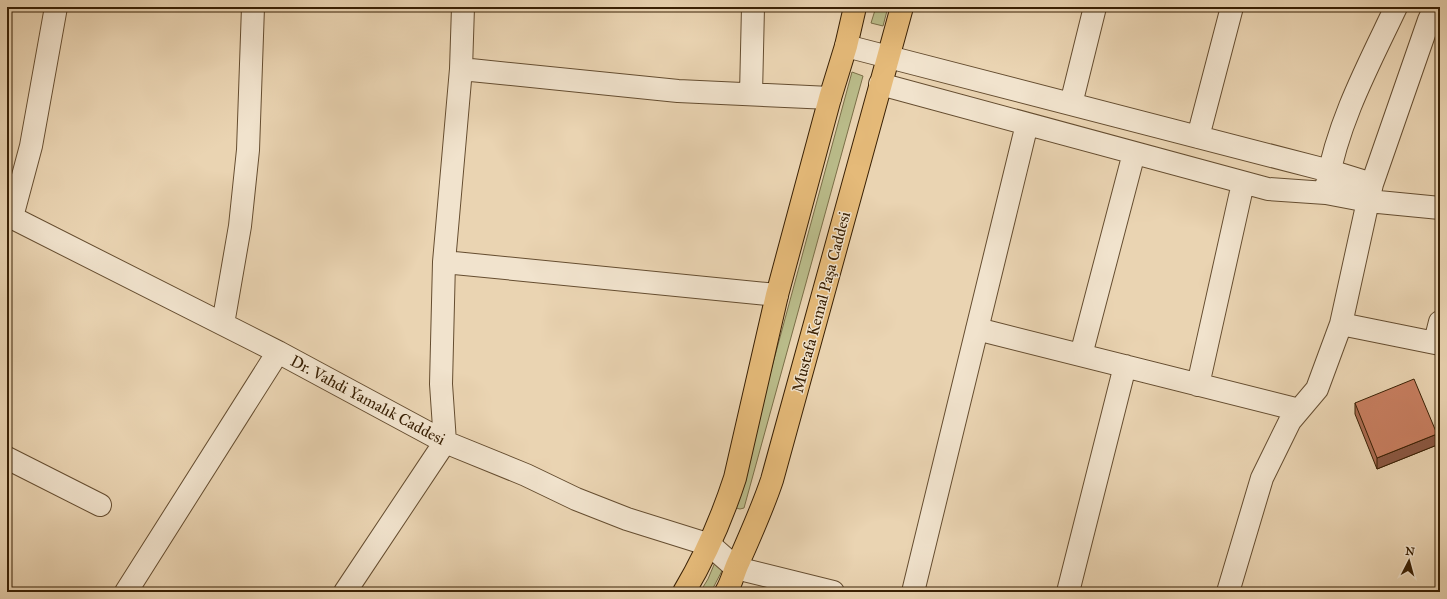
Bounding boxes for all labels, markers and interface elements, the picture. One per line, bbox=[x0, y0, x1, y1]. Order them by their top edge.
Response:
street label: Mustafa Kemal Paşa Caddesi bbox=[788, 209, 855, 395]
street label: Dr. Vahdi Yamalık Caddesi bbox=[287, 351, 449, 449]
north arrow bbox=[1389, 541, 1429, 581]
text: N bbox=[1405, 545, 1416, 559]

